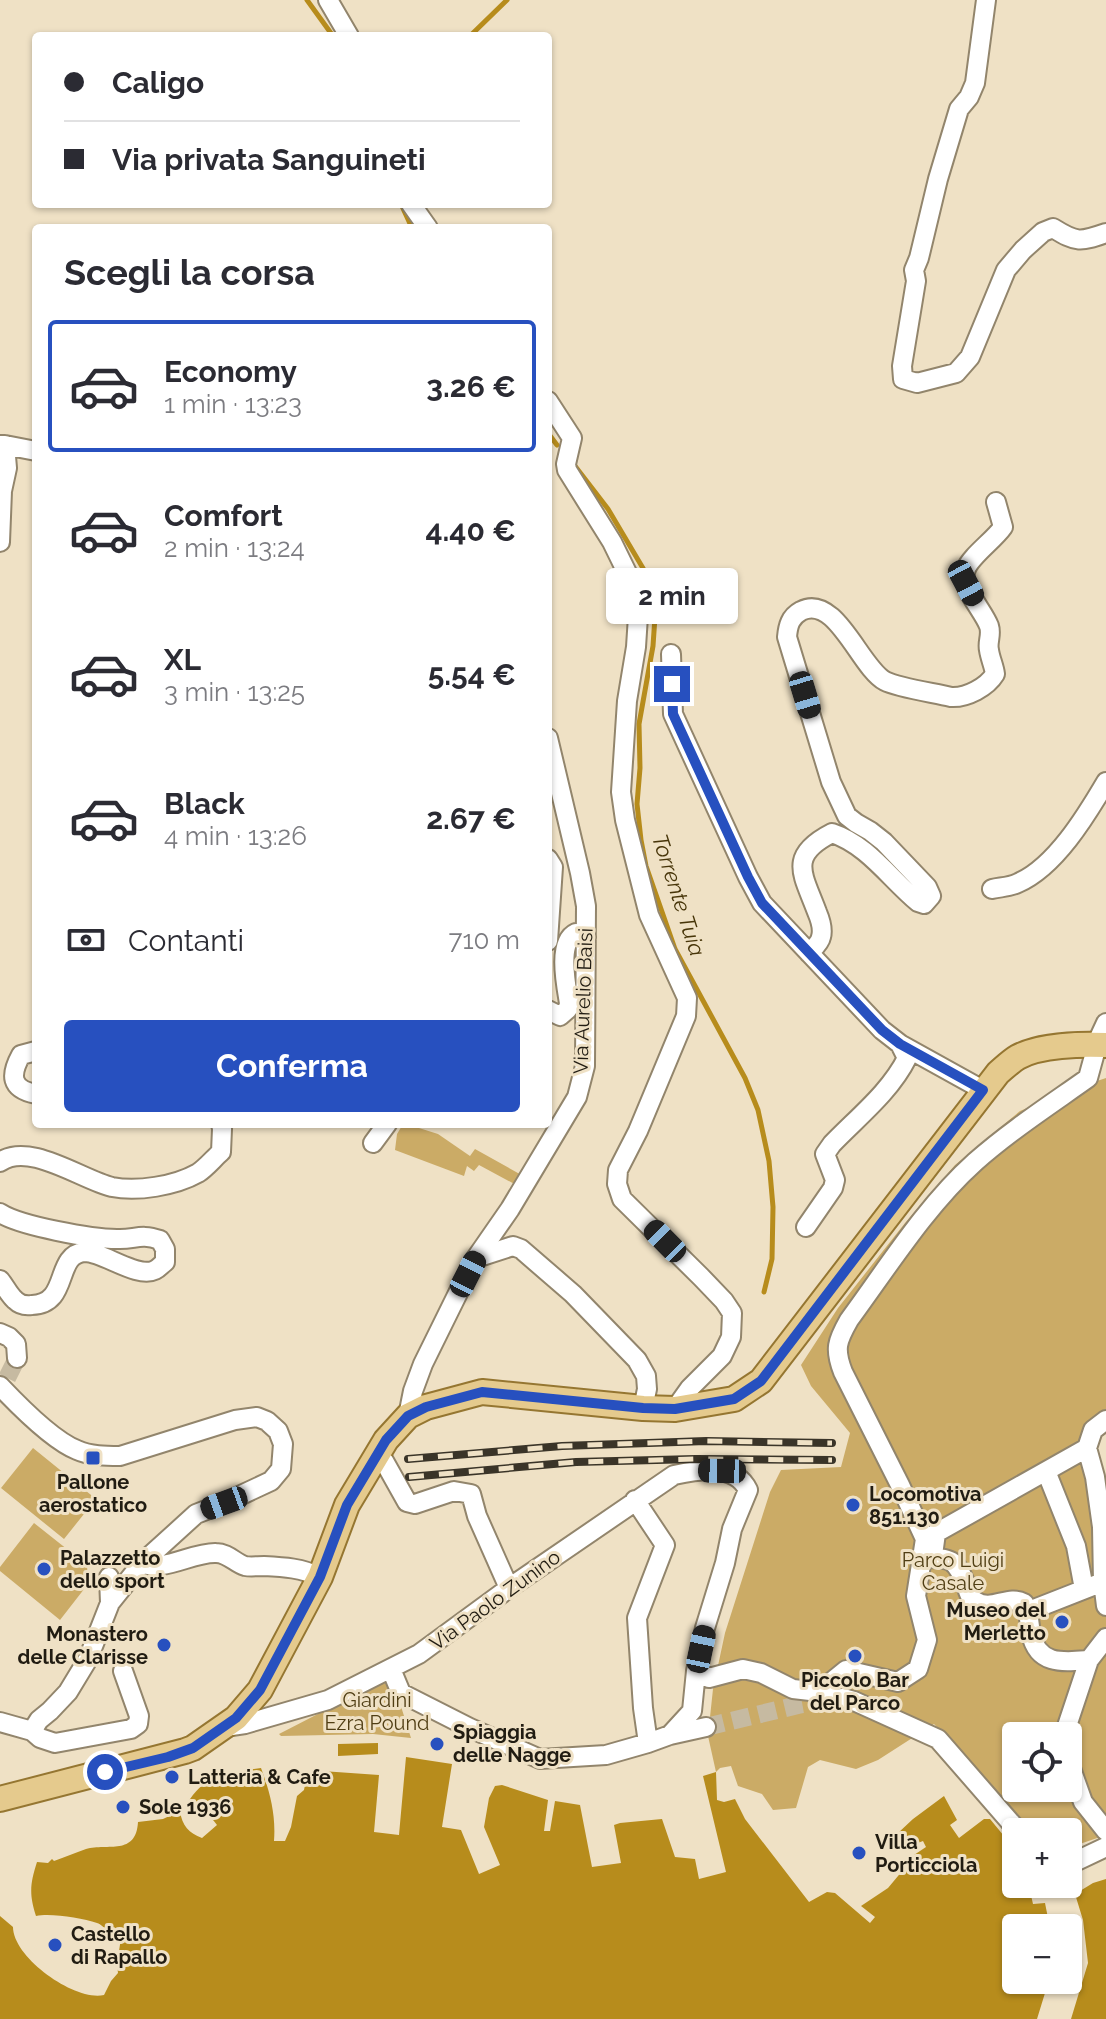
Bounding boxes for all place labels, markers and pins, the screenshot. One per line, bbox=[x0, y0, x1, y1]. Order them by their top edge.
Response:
marker: Pallone aerostatico bbox=[84, 1449, 102, 1467]
place label: Pallone aerostatico bbox=[39, 1470, 147, 1517]
place label: Locomotiva 851.130 bbox=[869, 1482, 982, 1529]
marker: Locomotiva 851.130 bbox=[844, 1496, 862, 1514]
place label: Palazzetto dello sport bbox=[60, 1546, 165, 1593]
marker: Palazzetto dello sport bbox=[35, 1560, 53, 1578]
place label: Museo del Merletto bbox=[946, 1598, 1047, 1645]
marker: Museo del Merletto bbox=[1053, 1613, 1071, 1631]
place label: Monastero delle Clarisse bbox=[18, 1622, 148, 1669]
marker: Monastero delle Clarisse bbox=[155, 1636, 173, 1654]
marker: Piccolo Bar del Parco bbox=[846, 1647, 864, 1665]
place label: Piccolo Bar del Parco bbox=[801, 1668, 909, 1715]
place label: Spiaggia delle Nagge bbox=[453, 1720, 571, 1767]
marker: Spiaggia delle Nagge bbox=[428, 1735, 446, 1753]
place label: Latteria & Cafe bbox=[188, 1765, 331, 1789]
marker: Latteria & Cafe bbox=[163, 1768, 181, 1786]
place label: Sole 1936 bbox=[139, 1795, 231, 1819]
marker: Sole 1936 bbox=[114, 1798, 132, 1816]
place label: Villa Porticciola bbox=[875, 1830, 977, 1877]
marker: Villa Porticciola bbox=[850, 1844, 868, 1862]
place label: Castello di Rapallo bbox=[71, 1922, 167, 1969]
marker: Castello di Rapallo bbox=[46, 1936, 64, 1954]

